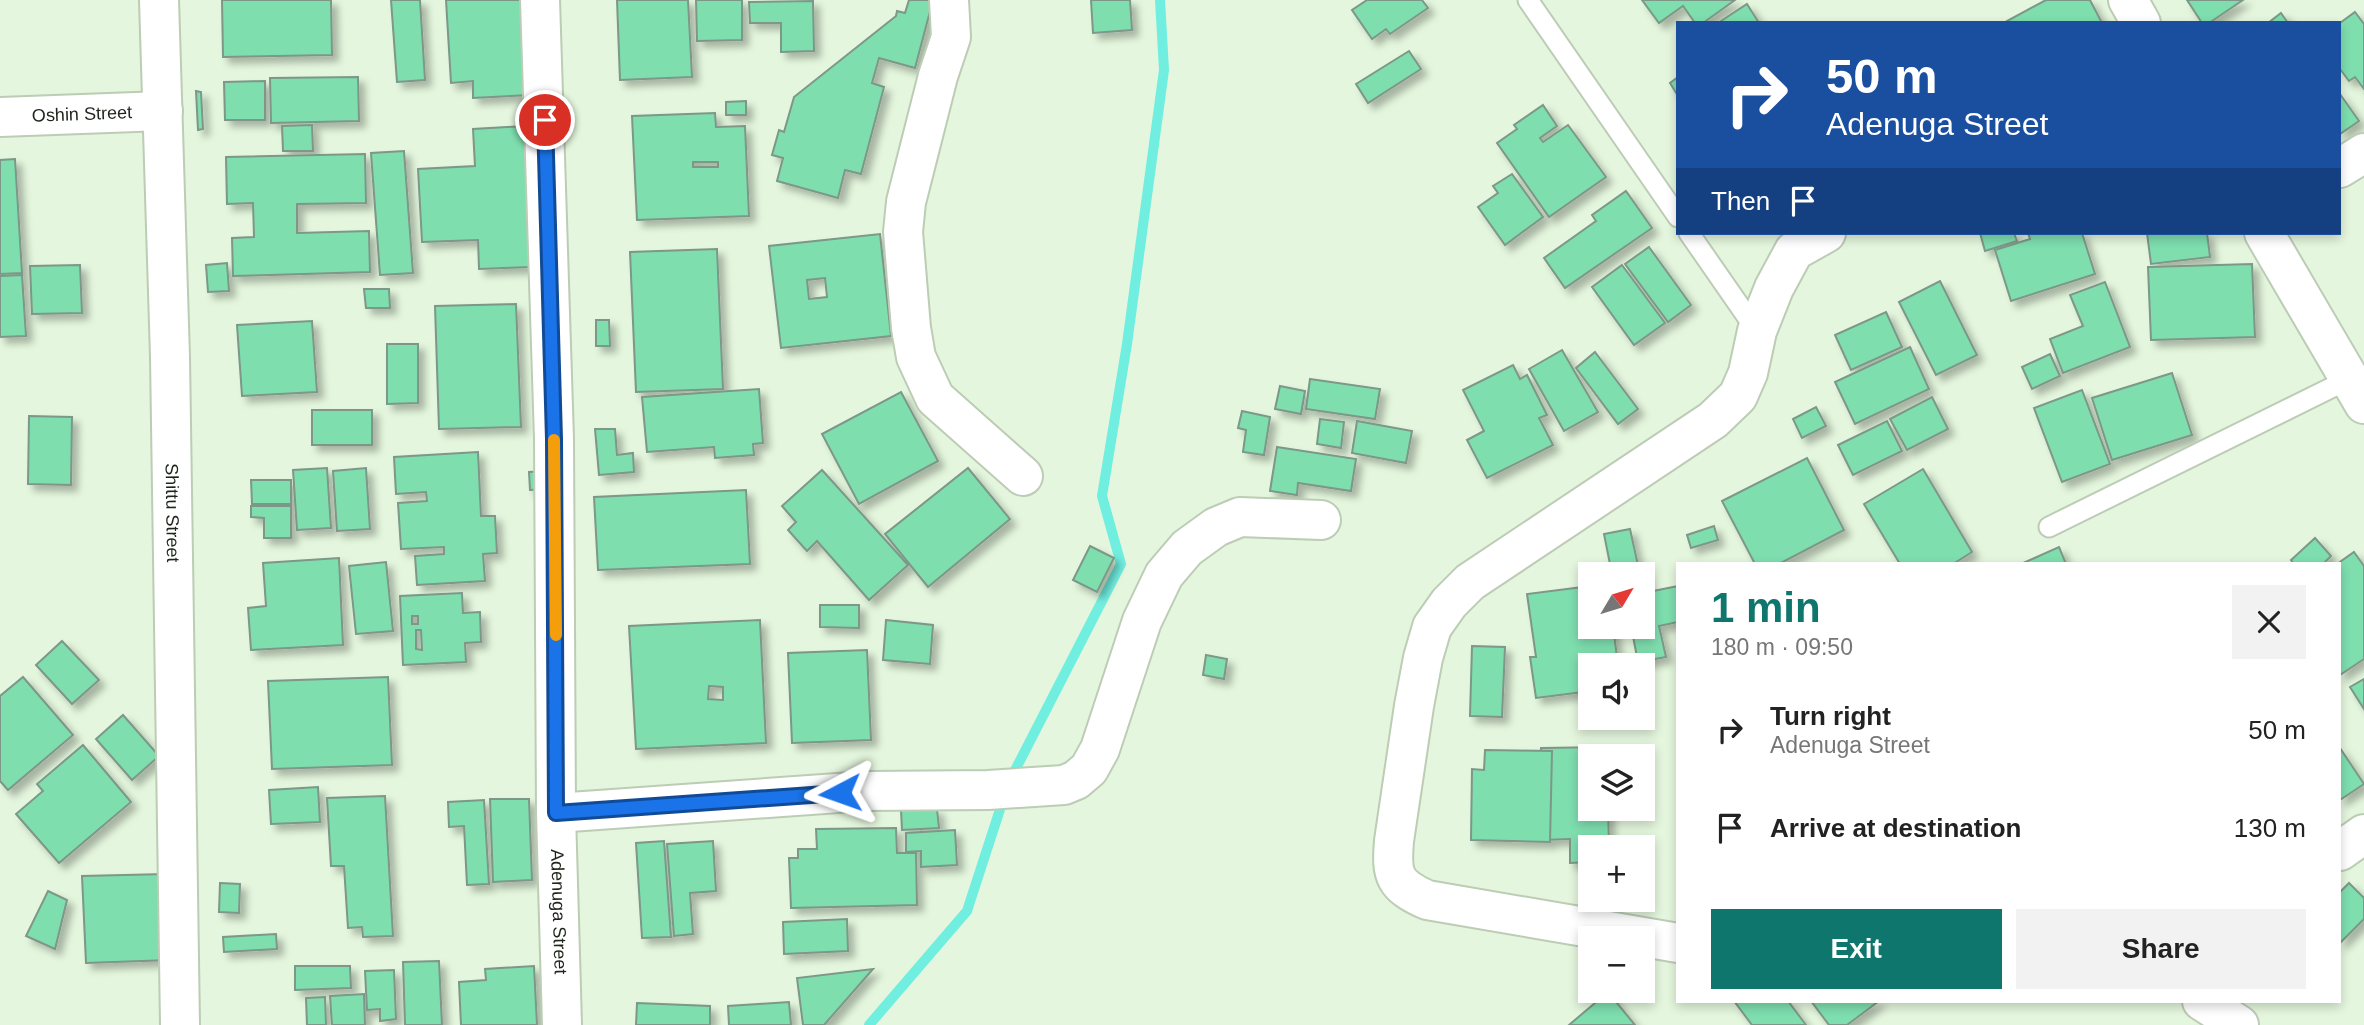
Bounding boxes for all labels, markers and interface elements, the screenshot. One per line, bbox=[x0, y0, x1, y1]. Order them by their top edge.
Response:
icon: right bbox=[1711, 49, 1802, 140]
text: 50 m bbox=[1826, 49, 1938, 103]
pin bbox=[515, 90, 575, 150]
icon: arrive bbox=[526, 101, 564, 139]
street label: Oshin Street bbox=[32, 102, 132, 126]
text: Adenuga Street bbox=[1826, 106, 2048, 142]
icon: arrive bbox=[1784, 182, 1822, 220]
text: Then bbox=[1711, 186, 1770, 216]
street label: Shittu Street bbox=[162, 463, 183, 563]
north arrow bbox=[1578, 562, 1656, 639]
map controls bbox=[1578, 562, 1655, 1003]
text: 1 min bbox=[1711, 584, 1821, 631]
button: close bbox=[2232, 585, 2306, 659]
text: 180 m · 09:50 bbox=[1711, 634, 1853, 660]
button: sound bbox=[1578, 653, 1655, 730]
text: Turn right bbox=[1770, 701, 1891, 731]
icon: right bbox=[1711, 711, 1749, 749]
text: 50 m bbox=[2248, 715, 2306, 745]
text: Adenuga Street bbox=[1770, 732, 1930, 758]
button: layers bbox=[1578, 744, 1655, 821]
position arrow bbox=[803, 756, 877, 830]
icon: arrive bbox=[1711, 809, 1749, 847]
text: Arrive at destination bbox=[1770, 813, 2021, 843]
text: 130 m bbox=[2234, 813, 2306, 843]
button: + bbox=[1578, 835, 1655, 912]
street label: Adenuga Street bbox=[547, 849, 571, 975]
button: Exit bbox=[1711, 909, 2002, 989]
button: Share bbox=[2016, 909, 2306, 989]
button: − bbox=[1578, 926, 1655, 1003]

